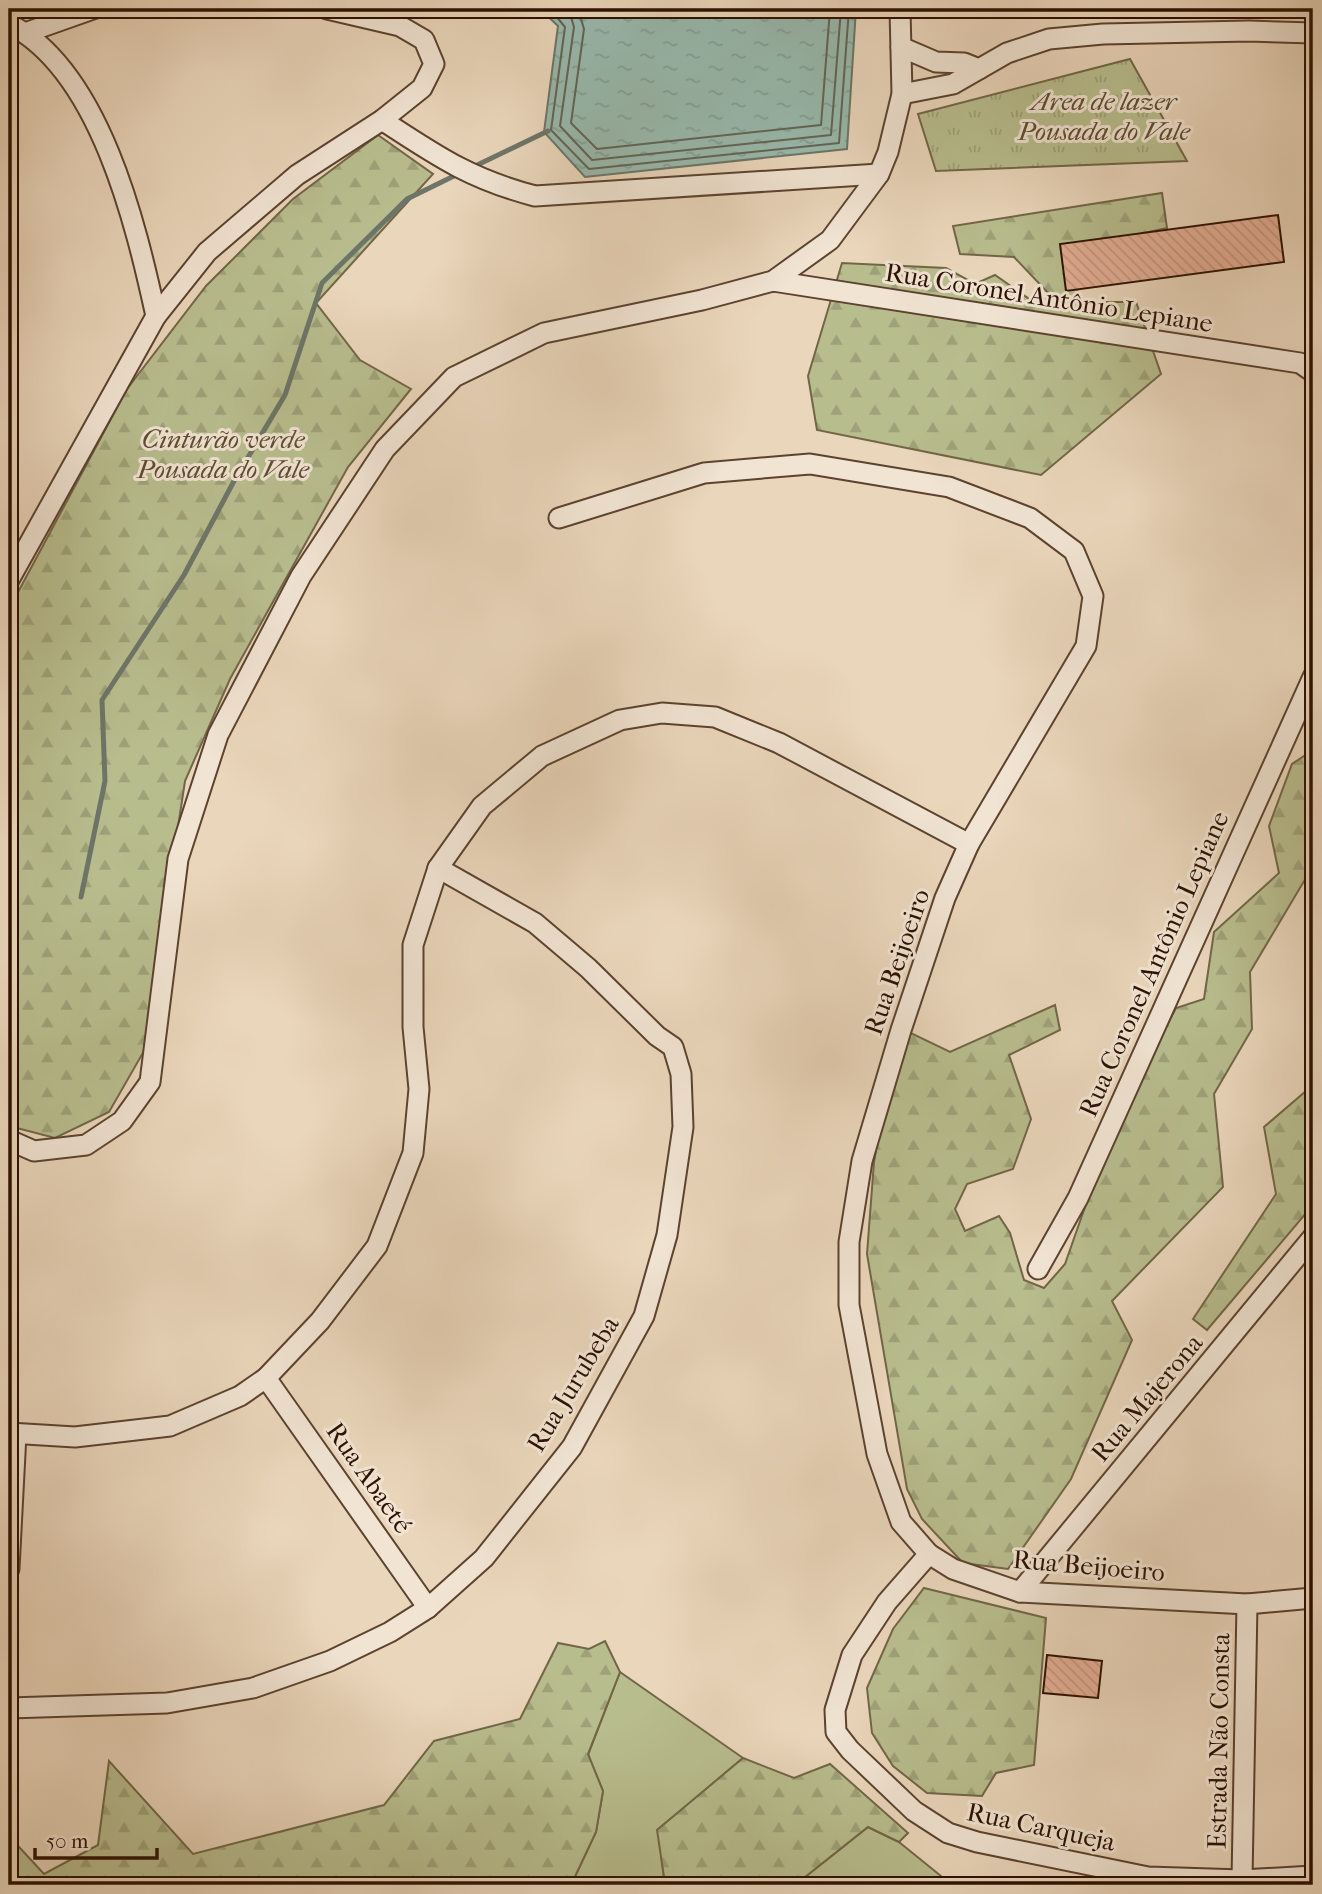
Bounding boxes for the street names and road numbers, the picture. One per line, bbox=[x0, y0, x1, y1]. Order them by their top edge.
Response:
street label: Rua Coronel Antônio Lepiane bbox=[883, 257, 1215, 339]
street label: Rua Coronel Antônio Lepiane bbox=[1072, 806, 1236, 1122]
street label: Rua Beijoeiro bbox=[858, 885, 936, 1039]
street label: Rua Jurubeba bbox=[520, 1310, 626, 1457]
street label: Rua Majerona bbox=[1085, 1327, 1210, 1468]
street label: Rua Abaeté bbox=[320, 1417, 419, 1540]
street label: Rua Beijoeiro bbox=[1012, 1544, 1166, 1588]
street label: Estrada Não Consta bbox=[1202, 1632, 1236, 1849]
street label: Rua Carqueja bbox=[964, 1796, 1119, 1858]

